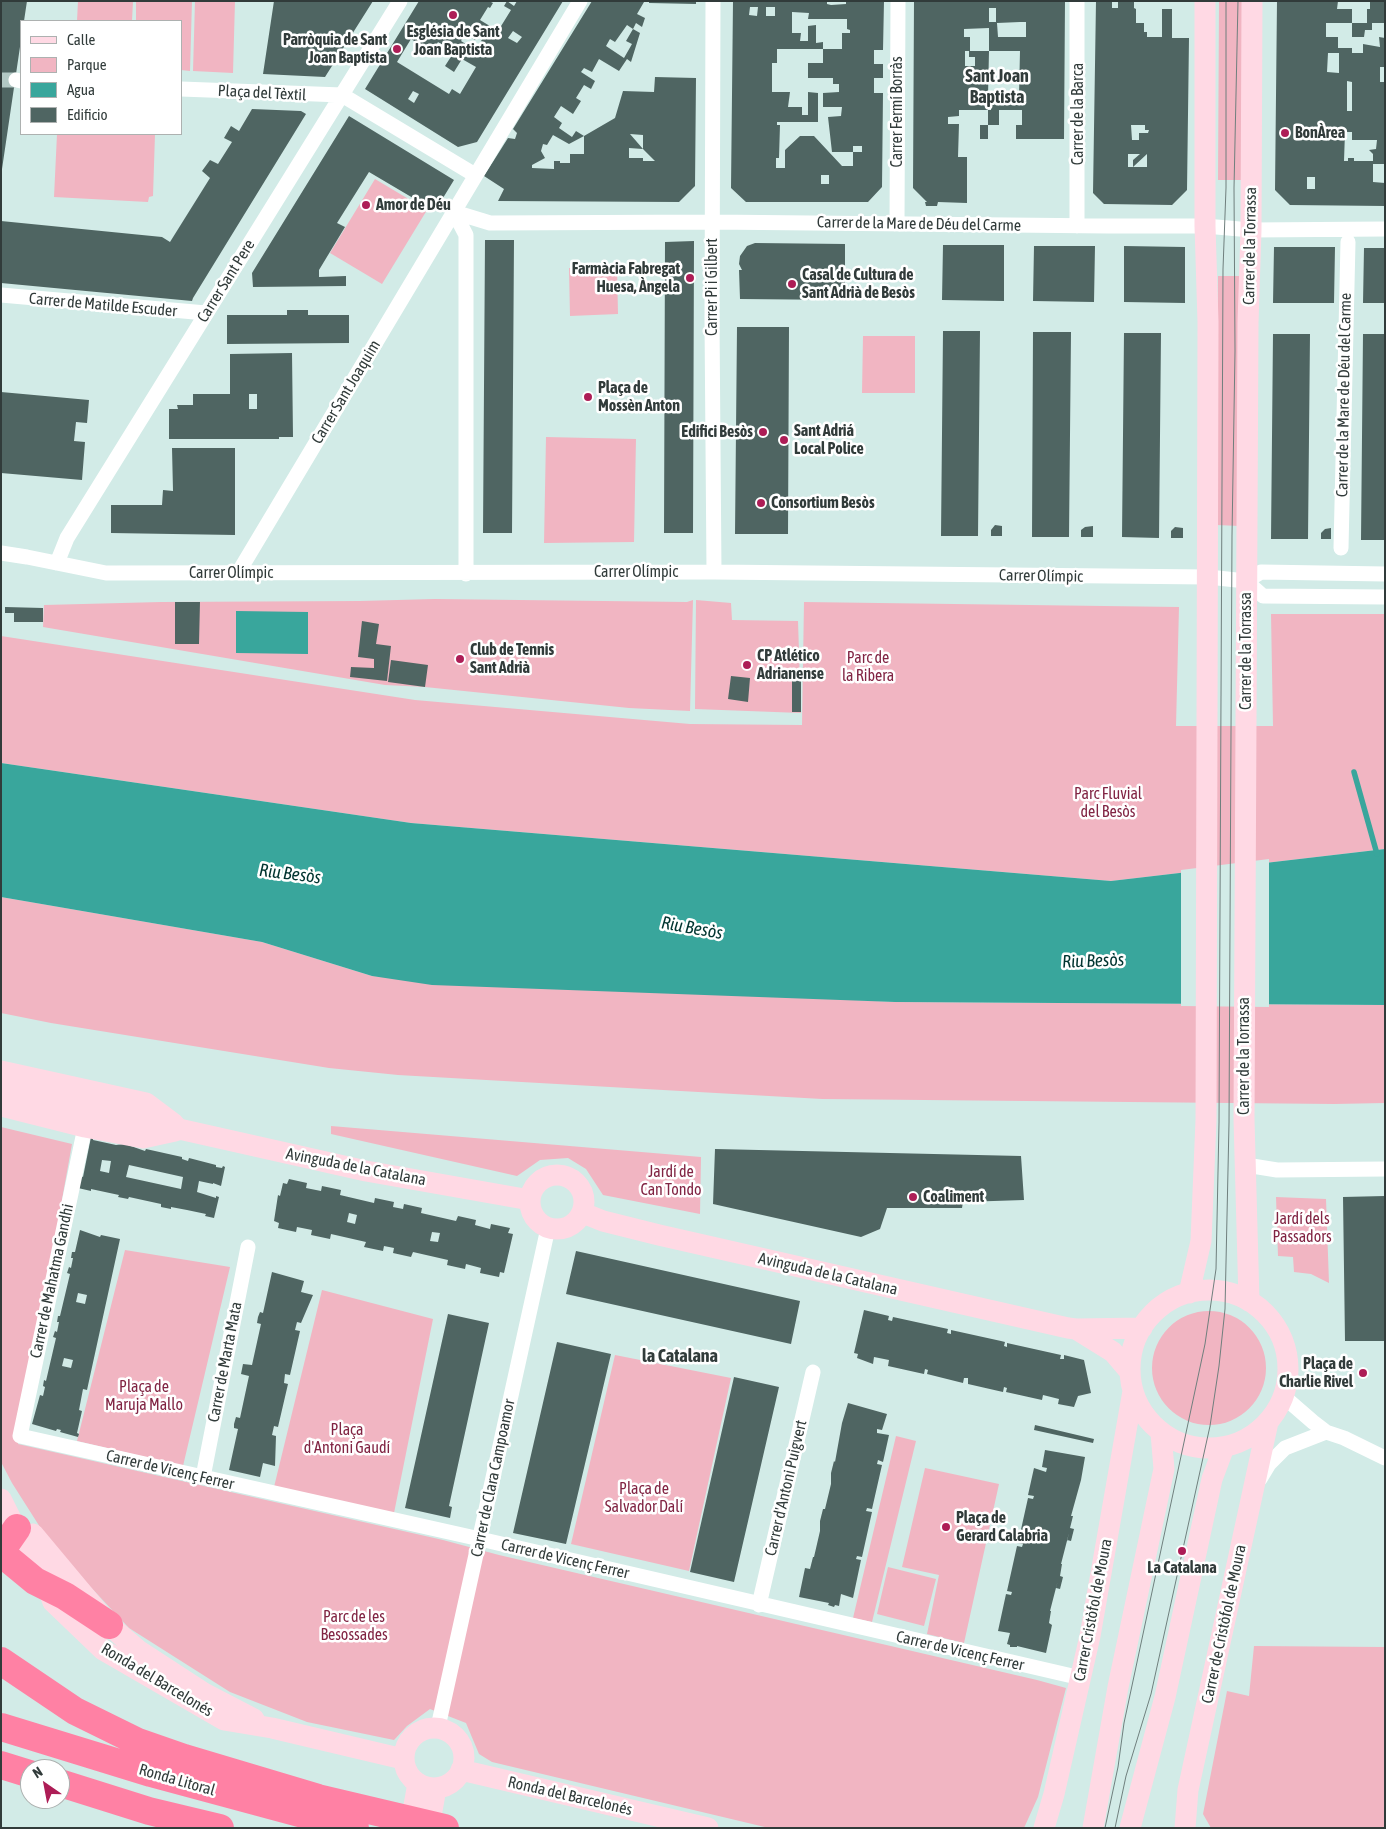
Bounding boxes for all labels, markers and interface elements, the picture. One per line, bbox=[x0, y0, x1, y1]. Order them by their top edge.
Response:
marker: Església de Sant Joan Baptista bbox=[447, 9, 459, 21]
legend bbox=[20, 20, 182, 135]
place label: Església de Sant Joan Baptista bbox=[406, 22, 500, 60]
place label: Parròquia de Sant Joan Baptista bbox=[283, 30, 387, 68]
text: Calle bbox=[67, 31, 95, 48]
marker: Parròquia de Sant Joan Baptista bbox=[391, 43, 403, 55]
text: Parque bbox=[67, 56, 107, 73]
street label: Carrer Fermí Borràs bbox=[887, 56, 907, 168]
street label: Carrer de la Barca bbox=[1068, 63, 1088, 165]
district label: Sant Joan Baptista bbox=[965, 65, 1029, 108]
text: Agua bbox=[67, 81, 95, 98]
street label: Plaça del Tèxtil bbox=[217, 81, 307, 105]
text: Edificio bbox=[67, 106, 108, 123]
place label: BonÀrea bbox=[1295, 123, 1345, 143]
marker: BonÀrea bbox=[1279, 127, 1291, 139]
street label: Carrer de la Torrassa bbox=[1239, 187, 1261, 305]
place label: Amor de Déu bbox=[376, 195, 451, 215]
marker: Amor de Déu bbox=[360, 199, 372, 211]
street label: Carrer de la Mare de Déu del Carme bbox=[817, 213, 1021, 235]
street label: Carrer Sant Pere bbox=[193, 236, 259, 326]
street label: Carrer Pi i Gilbert bbox=[702, 238, 722, 336]
place label: Farmàcia Fabregat Huesa, Àngela bbox=[572, 259, 680, 297]
place label: Casal de Cultura de Sant Adrià de Besòs bbox=[802, 265, 915, 303]
marker: Farmàcia Fabregat Huesa, Àngela bbox=[684, 272, 696, 284]
marker: Casal de Cultura de Sant Adrià de Besòs bbox=[786, 278, 798, 290]
street label: Carrer de Matilde Escuder bbox=[28, 289, 178, 321]
street label: Carrer de la Mare de Déu del Carme bbox=[1333, 293, 1355, 497]
street label: Carrer Sant Joaquim bbox=[307, 337, 385, 447]
place label: Plaça de Mossèn Anton bbox=[598, 378, 680, 416]
marker: Plaça de Mossèn Anton bbox=[582, 391, 594, 403]
place label: Sant Adriá Local Police bbox=[794, 421, 864, 459]
place label: Edifici Besòs bbox=[681, 422, 753, 442]
marker: Edifici Besòs bbox=[757, 426, 769, 438]
marker: Sant Adriá Local Police bbox=[778, 434, 790, 446]
place label: Consortium Besòs bbox=[771, 493, 875, 513]
marker: Consortium Besòs bbox=[755, 497, 767, 509]
street label: Carrer Olímpic bbox=[594, 562, 678, 582]
street label: Carrer Olímpic bbox=[189, 563, 273, 583]
street label: Carrer Olímpic bbox=[999, 566, 1083, 586]
street label: Carrer de la Torrassa bbox=[1236, 592, 1256, 710]
place label: Club de Tennis Sant Adrià bbox=[470, 640, 554, 678]
place label: CP Atlético Adrianense bbox=[757, 646, 824, 684]
park label: Parc de la Ribera bbox=[842, 648, 894, 686]
marker: Club de Tennis Sant Adrià bbox=[454, 653, 466, 665]
marker: CP Atlético Adrianense bbox=[741, 659, 753, 671]
park label: Parc Fluvial del Besòs bbox=[1074, 784, 1142, 822]
water label: Riu Besòs bbox=[258, 859, 322, 889]
water label: Riu Besòs bbox=[660, 912, 724, 944]
water label: Riu Besòs bbox=[1062, 949, 1124, 973]
street label: Carrer de la Torrassa bbox=[1234, 997, 1254, 1115]
street label: Avinguda de la Catalana bbox=[284, 1144, 428, 1190]
park label: Jardí de Can Tondo bbox=[640, 1162, 702, 1200]
place label: Coaliment bbox=[923, 1187, 984, 1207]
marker: Coaliment bbox=[907, 1191, 919, 1203]
street label: Carrer de Mahatma Gandhi bbox=[26, 1202, 78, 1360]
park label: Jardí dels Passadors bbox=[1272, 1209, 1332, 1247]
street label: Avinguda de la Catalana bbox=[757, 1249, 899, 1299]
street label: Carrer de Marta Mata bbox=[204, 1300, 246, 1424]
district label: la Catalana bbox=[642, 1345, 718, 1367]
place label: Plaça de Charlie Rivel bbox=[1279, 1354, 1353, 1392]
marker: Plaça de Charlie Rivel bbox=[1357, 1367, 1369, 1379]
park label: Plaça de Maruja Mallo bbox=[105, 1377, 183, 1415]
street label: Carrer de Clara Campoamor bbox=[467, 1397, 519, 1559]
street label: Carrer d'Antoni Puigvert bbox=[761, 1418, 811, 1558]
park label: Plaça d'Antoni Gaudí bbox=[304, 1420, 390, 1458]
street label: Carrer de Vicenç Ferrer bbox=[104, 1446, 236, 1494]
park label: Plaça de Salvador Dalí bbox=[605, 1479, 683, 1517]
place label: Plaça de Gerard Calabria bbox=[956, 1508, 1048, 1546]
marker: Plaça de Gerard Calabria bbox=[940, 1521, 952, 1533]
street label: Carrer de Vicenç Ferrer bbox=[499, 1535, 631, 1583]
street label: Carrer Cristòfol de Moura bbox=[1070, 1537, 1116, 1683]
street label: Carrer de Cristòfol de Moura bbox=[1198, 1543, 1250, 1705]
marker: La Catalana bbox=[1176, 1545, 1188, 1557]
place label: La Catalana bbox=[1147, 1558, 1217, 1578]
park label: Parc de les Besossades bbox=[320, 1607, 388, 1645]
street label: Carrer de Vicenç Ferrer bbox=[894, 1627, 1026, 1675]
street label: Ronda del Barcelonés bbox=[98, 1639, 216, 1721]
north arrow bbox=[20, 1759, 70, 1809]
street label: Ronda Litoral bbox=[137, 1760, 217, 1800]
text: N bbox=[30, 1763, 45, 1781]
street label: Ronda del Barcelonés bbox=[506, 1772, 634, 1820]

